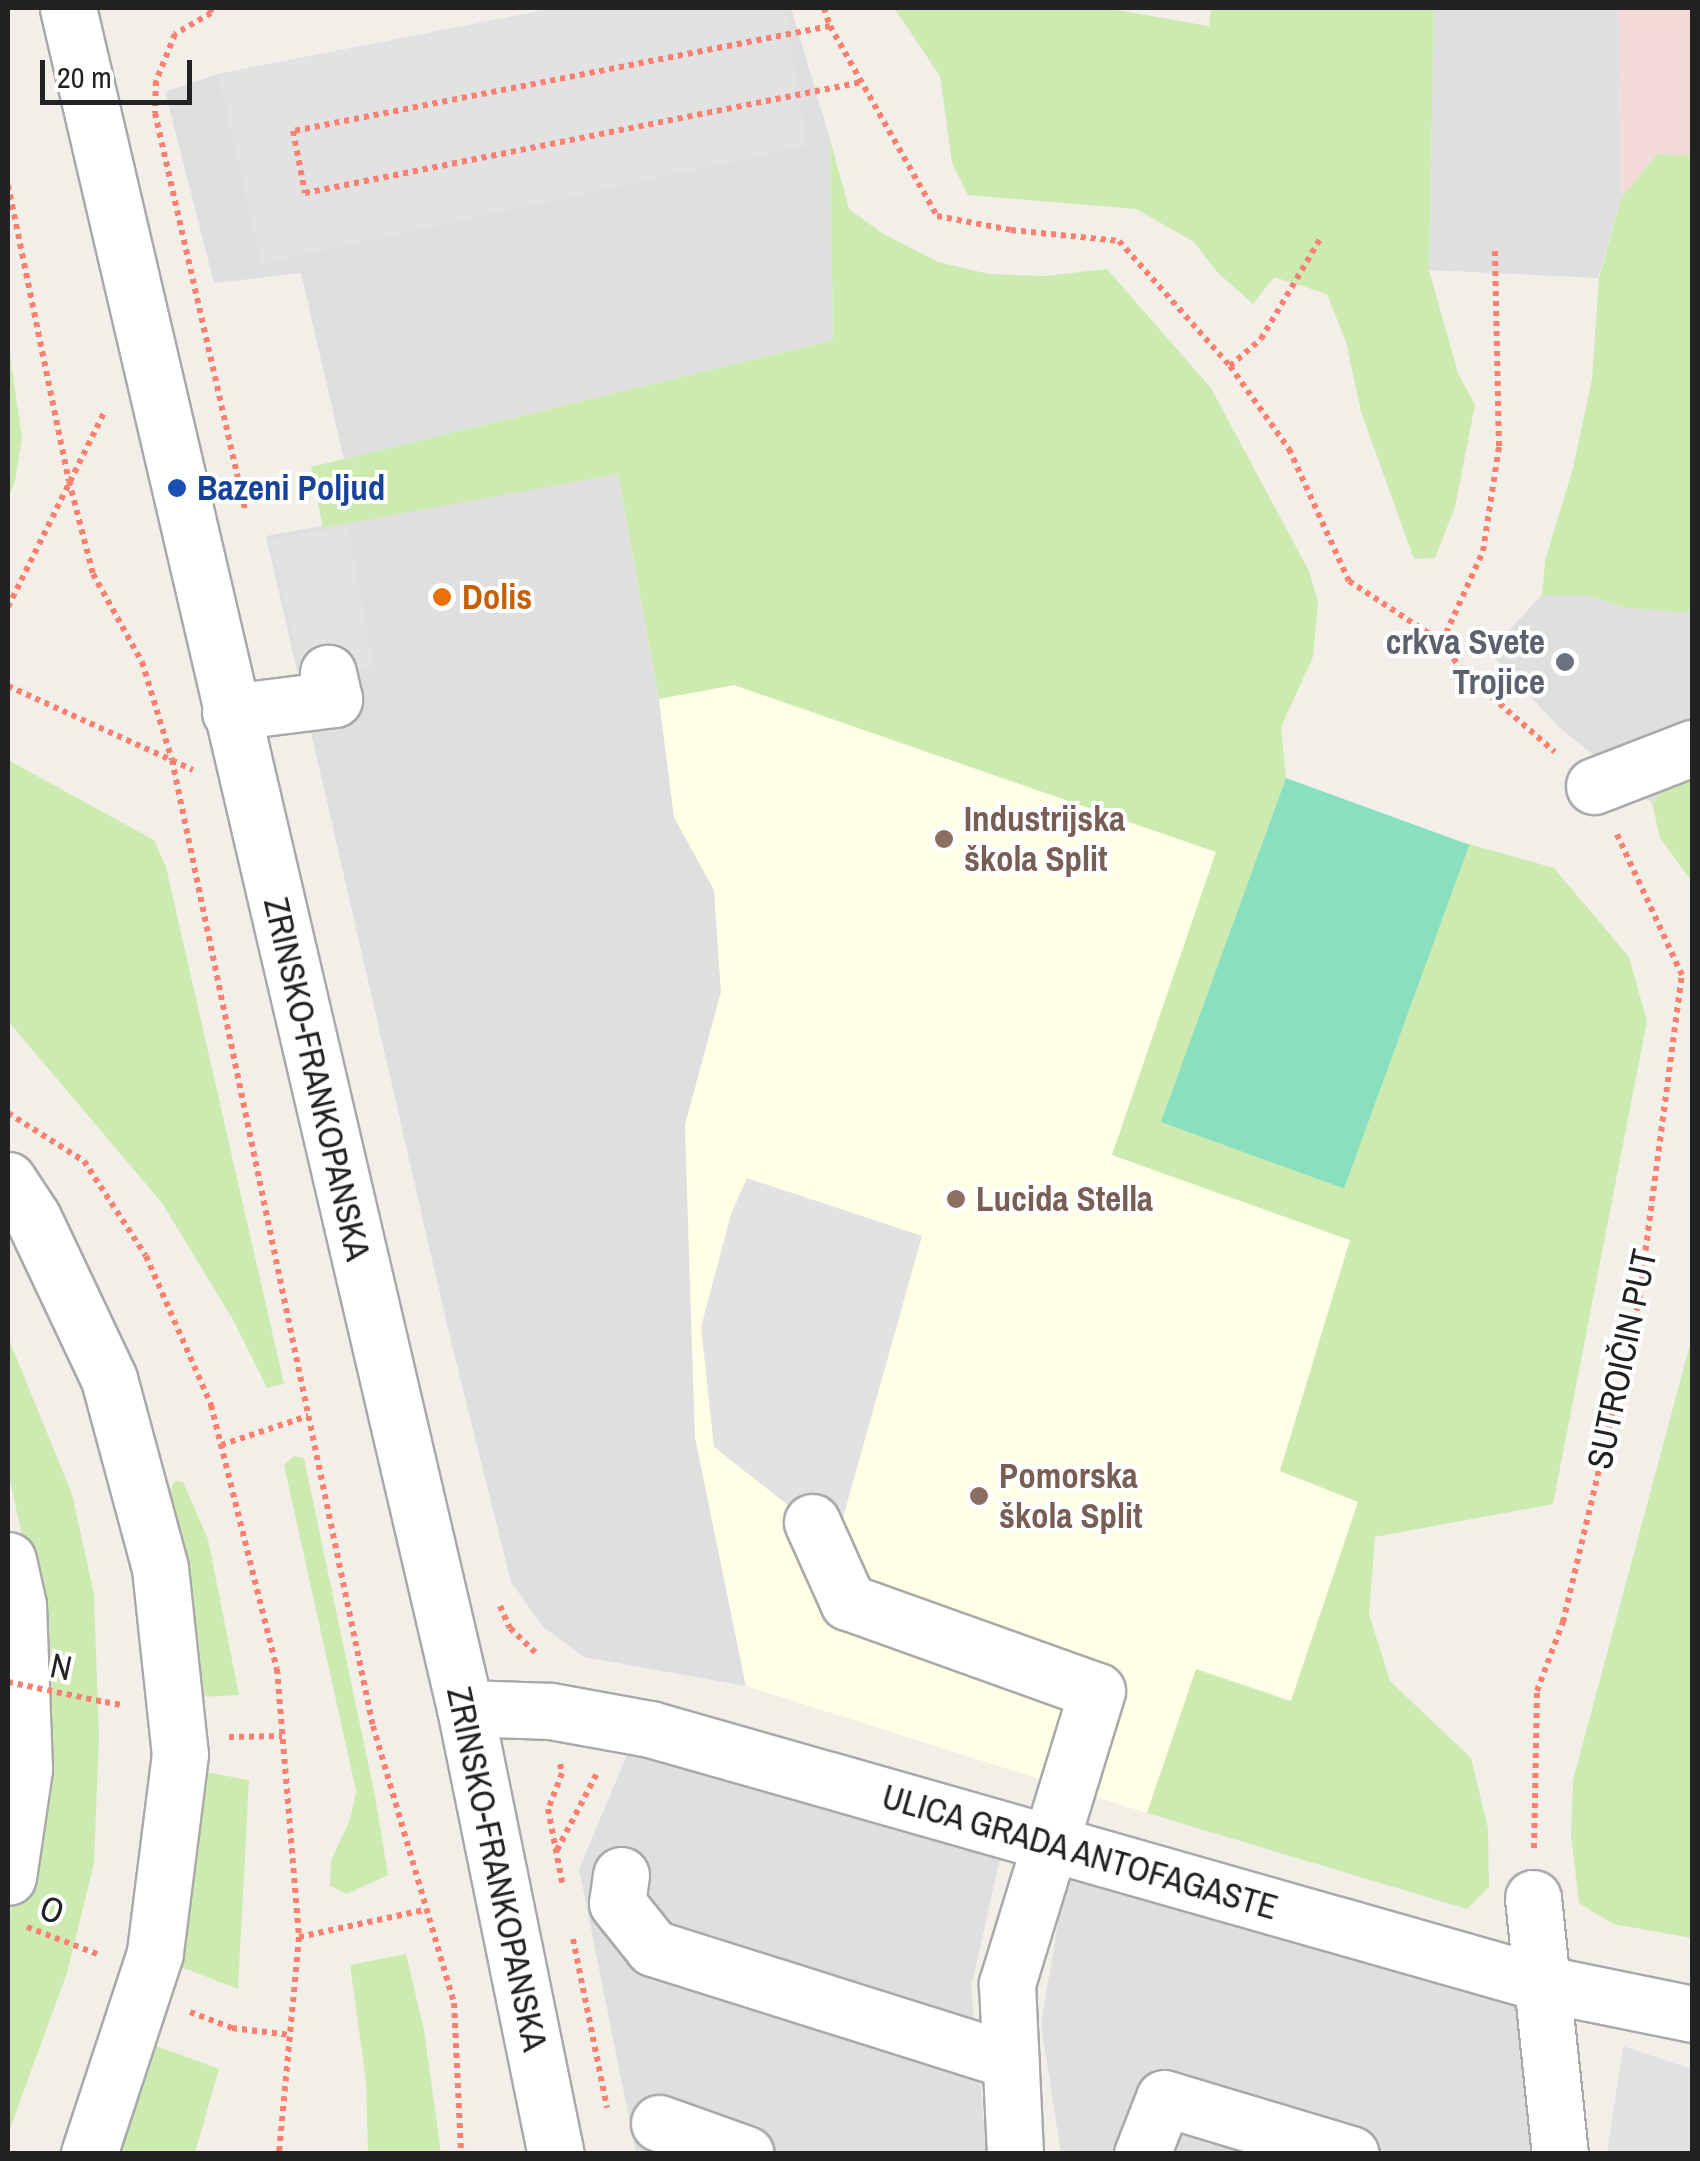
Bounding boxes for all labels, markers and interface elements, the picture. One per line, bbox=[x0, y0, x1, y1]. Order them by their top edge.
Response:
scale bar bbox=[45, 40, 198, 102]
text: 20 m bbox=[57, 57, 112, 97]
place label: Bazeni Poljud bbox=[197, 467, 385, 509]
marker: Bazeni Poljud bbox=[166, 477, 188, 499]
place label: Dolis bbox=[462, 576, 532, 618]
marker: Dolis bbox=[431, 586, 453, 608]
place label: crkva Svete Trojice bbox=[1385, 621, 1545, 703]
marker: crkva Svete Trojice bbox=[1554, 651, 1576, 673]
place label: Industrijska škola Split bbox=[964, 798, 1125, 880]
marker: Industrijska škola Split bbox=[933, 828, 955, 850]
street label: ZRINSKO-FRANKOPANSKA bbox=[255, 893, 379, 1265]
place label: Lucida Stella bbox=[976, 1178, 1153, 1220]
marker: Lucida Stella bbox=[945, 1188, 967, 1210]
street label: SUTROIČIN PUT bbox=[1578, 1245, 1666, 1473]
place label: Pomorska škola Split bbox=[999, 1455, 1143, 1537]
marker: Pomorska škola Split bbox=[968, 1485, 990, 1507]
street label: N bbox=[47, 1644, 75, 1690]
street label: ZRINSKO-FRANKOPANSKA bbox=[438, 1683, 556, 2055]
street label: ULICA GRADA ANTOFAGASTE bbox=[875, 1775, 1285, 1929]
street label: O bbox=[34, 1886, 70, 1934]

